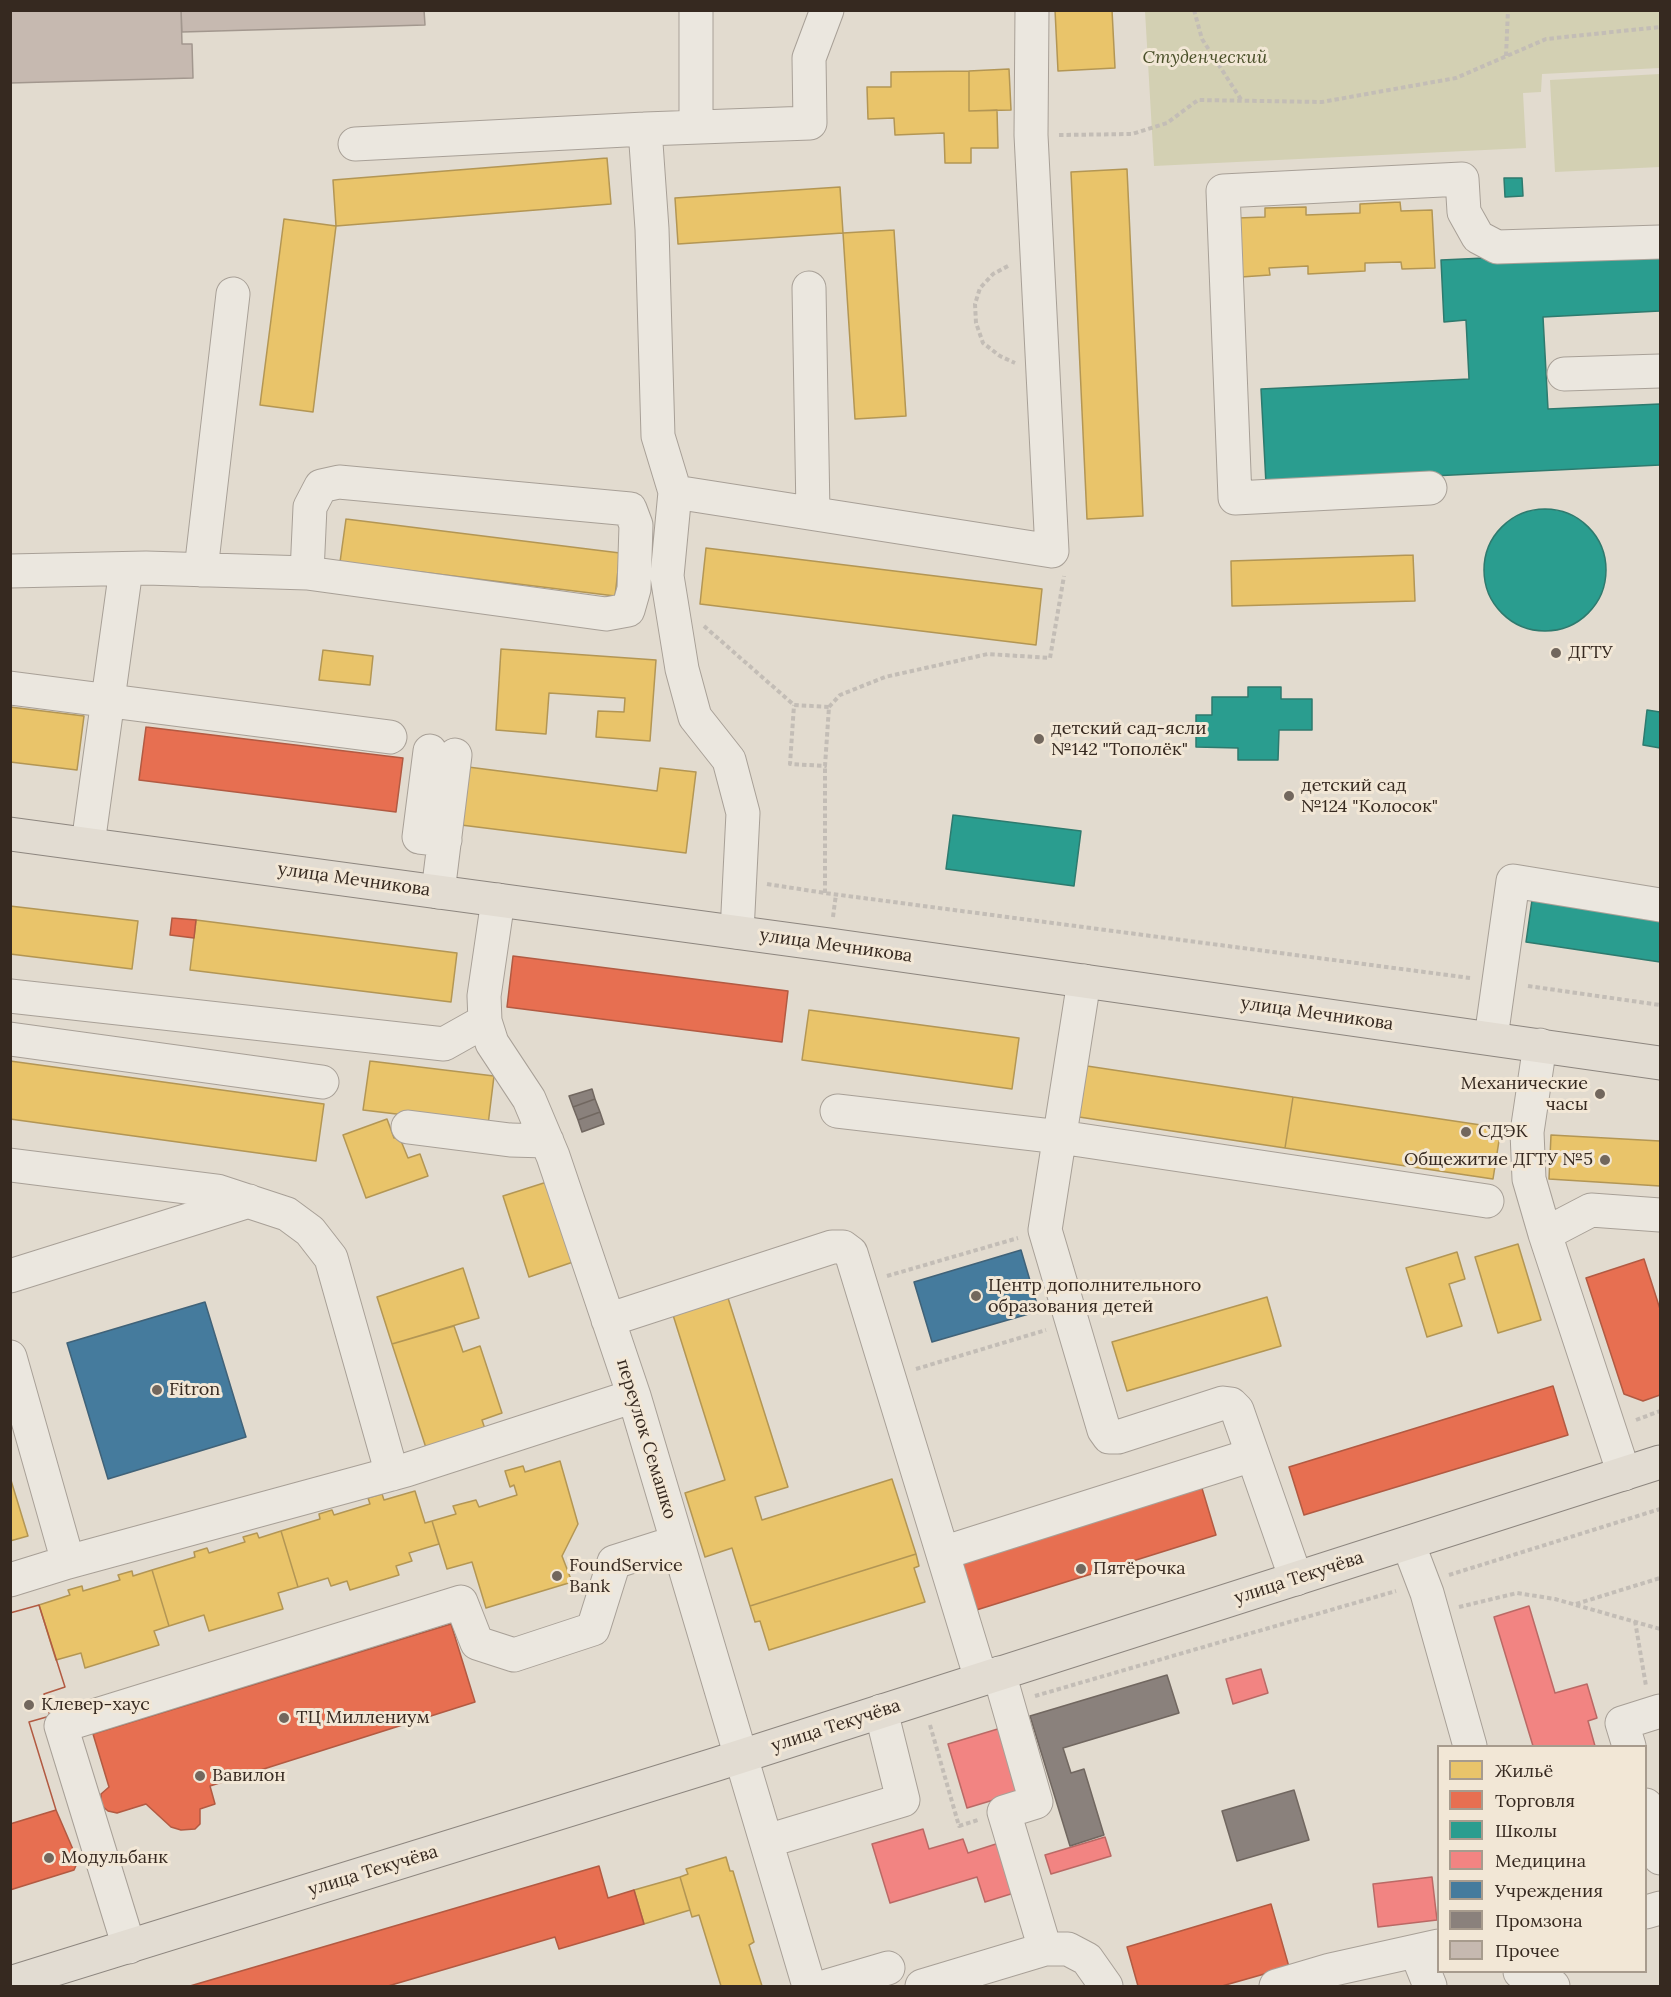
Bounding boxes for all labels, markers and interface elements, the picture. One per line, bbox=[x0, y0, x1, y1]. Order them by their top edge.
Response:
park label: Студенческий bbox=[1143, 47, 1267, 69]
place label: ДГТУ bbox=[1568, 642, 1613, 664]
marker: ДГТУ bbox=[1549, 646, 1563, 660]
place label: детский сад-ясли №142 "Тополёк" bbox=[1051, 718, 1206, 760]
marker: детский сад-ясли №142 "Тополёк" bbox=[1032, 732, 1046, 746]
place label: детский сад №124 "Колосок" bbox=[1301, 775, 1438, 818]
marker: детский сад №124 "Колосок" bbox=[1282, 789, 1296, 803]
street label: улица Мечникова bbox=[276, 859, 432, 901]
street label: улица Мечникова bbox=[758, 925, 914, 967]
street label: улица Мечникова bbox=[1239, 993, 1395, 1035]
place label: Механические часы bbox=[1460, 1073, 1588, 1116]
marker: Механические часы bbox=[1593, 1087, 1607, 1101]
place label: СДЭК bbox=[1478, 1121, 1528, 1143]
marker: СДЭК bbox=[1459, 1125, 1473, 1139]
place label: Общежитие ДГТУ №5 bbox=[1404, 1149, 1593, 1171]
marker: Общежитие ДГТУ №5 bbox=[1598, 1153, 1612, 1167]
place label: Центр дополнительного образования детей bbox=[988, 1275, 1201, 1318]
marker: Центр дополнительного образования детей bbox=[969, 1289, 983, 1303]
street label: переулок Семашко bbox=[611, 1356, 681, 1522]
place label: Fitron bbox=[169, 1379, 220, 1401]
marker: Fitron bbox=[150, 1383, 164, 1397]
street label: улица Текучёва bbox=[1232, 1547, 1366, 1609]
place label: FoundService Bank bbox=[569, 1555, 683, 1598]
place label: Пятёрочка bbox=[1093, 1558, 1185, 1580]
marker: Пятёрочка bbox=[1074, 1562, 1088, 1576]
marker: FoundService Bank bbox=[550, 1569, 564, 1583]
place label: Клевер-хаус bbox=[41, 1694, 150, 1716]
street label: улица Текучёва bbox=[769, 1695, 903, 1757]
marker: Клевер-хаус bbox=[22, 1698, 36, 1712]
place label: ТЦ Миллениум bbox=[296, 1707, 430, 1729]
marker: ТЦ Миллениум bbox=[277, 1711, 291, 1725]
legend bbox=[1437, 1745, 1647, 1973]
text: Жильё bbox=[1495, 1759, 1553, 1782]
place label: Вавилон bbox=[212, 1765, 286, 1787]
marker: Вавилон bbox=[193, 1769, 207, 1783]
text: Торговля bbox=[1495, 1789, 1575, 1812]
text: Школы bbox=[1495, 1819, 1557, 1842]
street label: улица Текучёва bbox=[306, 1841, 440, 1901]
place label: Модульбанк bbox=[61, 1847, 168, 1869]
text: Медицина bbox=[1495, 1849, 1586, 1872]
marker: Модульбанк bbox=[42, 1851, 56, 1865]
text: Учреждения bbox=[1495, 1879, 1603, 1902]
text: Промзона bbox=[1495, 1909, 1583, 1932]
text: Прочее bbox=[1495, 1939, 1559, 1962]

